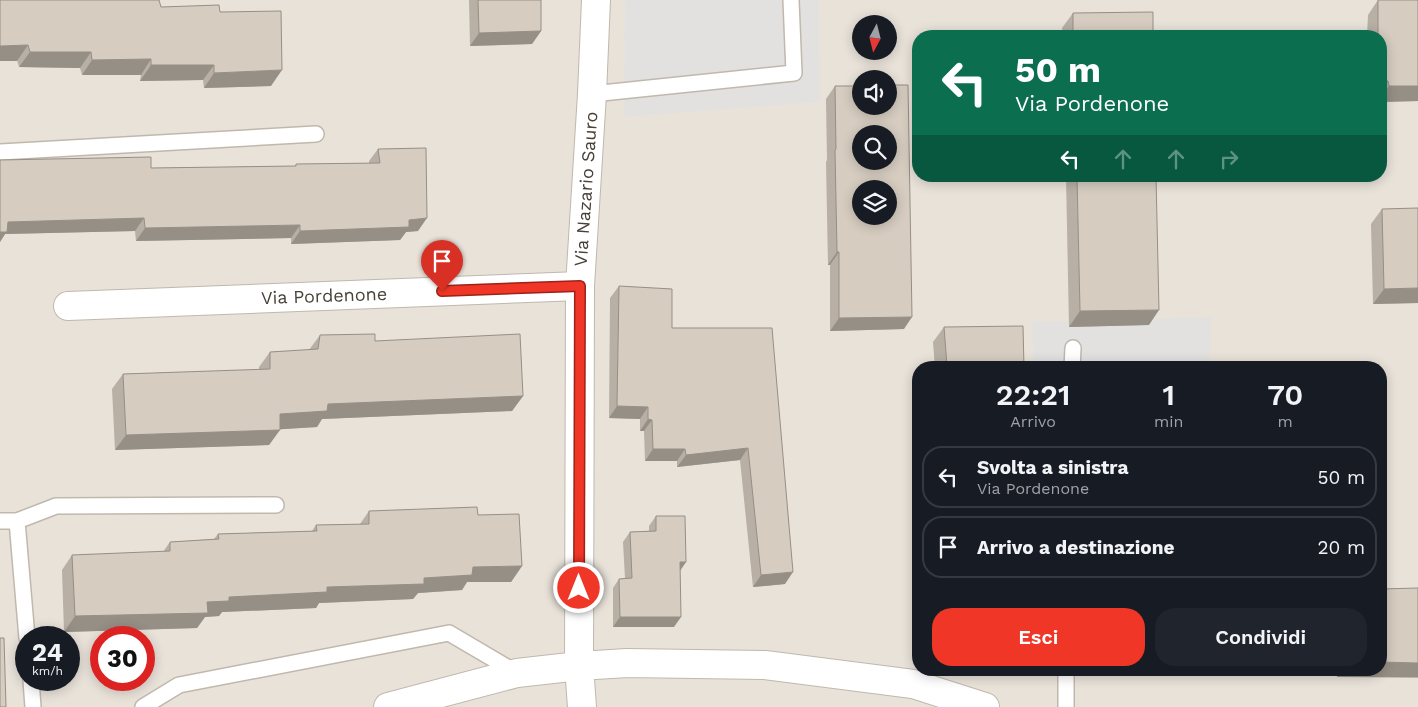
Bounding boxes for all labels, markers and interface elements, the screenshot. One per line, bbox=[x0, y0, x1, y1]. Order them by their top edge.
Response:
north arrow bbox=[852, 15, 898, 60]
map controls bbox=[852, 15, 897, 225]
text: 50 m bbox=[1015, 49, 1101, 91]
icon: left bbox=[932, 50, 997, 115]
button: sound bbox=[852, 70, 897, 115]
text: Via Pordenone bbox=[1015, 91, 1169, 116]
street label: Via Nazario Sauro bbox=[570, 111, 601, 267]
button: search bbox=[852, 125, 897, 170]
icon: left bbox=[1056, 145, 1084, 173]
icon: ahead bbox=[1109, 145, 1137, 173]
icon: ahead bbox=[1162, 145, 1190, 173]
icon: right bbox=[1215, 145, 1243, 173]
button: layers bbox=[852, 180, 897, 225]
pin bbox=[421, 240, 463, 291]
icon: arrive bbox=[428, 247, 456, 275]
street label: Via Pordenone bbox=[261, 283, 387, 308]
text: 22:21 bbox=[996, 377, 1070, 412]
text: 1 bbox=[1163, 377, 1175, 412]
text: 70 bbox=[1267, 377, 1303, 412]
text: Arrivo bbox=[1010, 412, 1056, 431]
text: min bbox=[1154, 412, 1183, 431]
text: m bbox=[1278, 412, 1293, 431]
text: Svolta a sinistra bbox=[977, 456, 1128, 479]
icon: left bbox=[934, 463, 962, 491]
text: 50 m bbox=[1318, 466, 1365, 489]
text: Via Pordenone bbox=[977, 479, 1089, 498]
icon: arrive bbox=[934, 533, 962, 561]
text: Arrivo a destinazione bbox=[977, 536, 1174, 559]
text: 20 m bbox=[1318, 536, 1365, 559]
position arrow bbox=[552, 561, 604, 613]
button: Esci bbox=[932, 608, 1145, 666]
button: Condividi bbox=[1155, 608, 1367, 666]
speed limit sign: 30 bbox=[90, 626, 155, 691]
text: 24 bbox=[32, 638, 63, 667]
text: km/h bbox=[32, 664, 63, 678]

